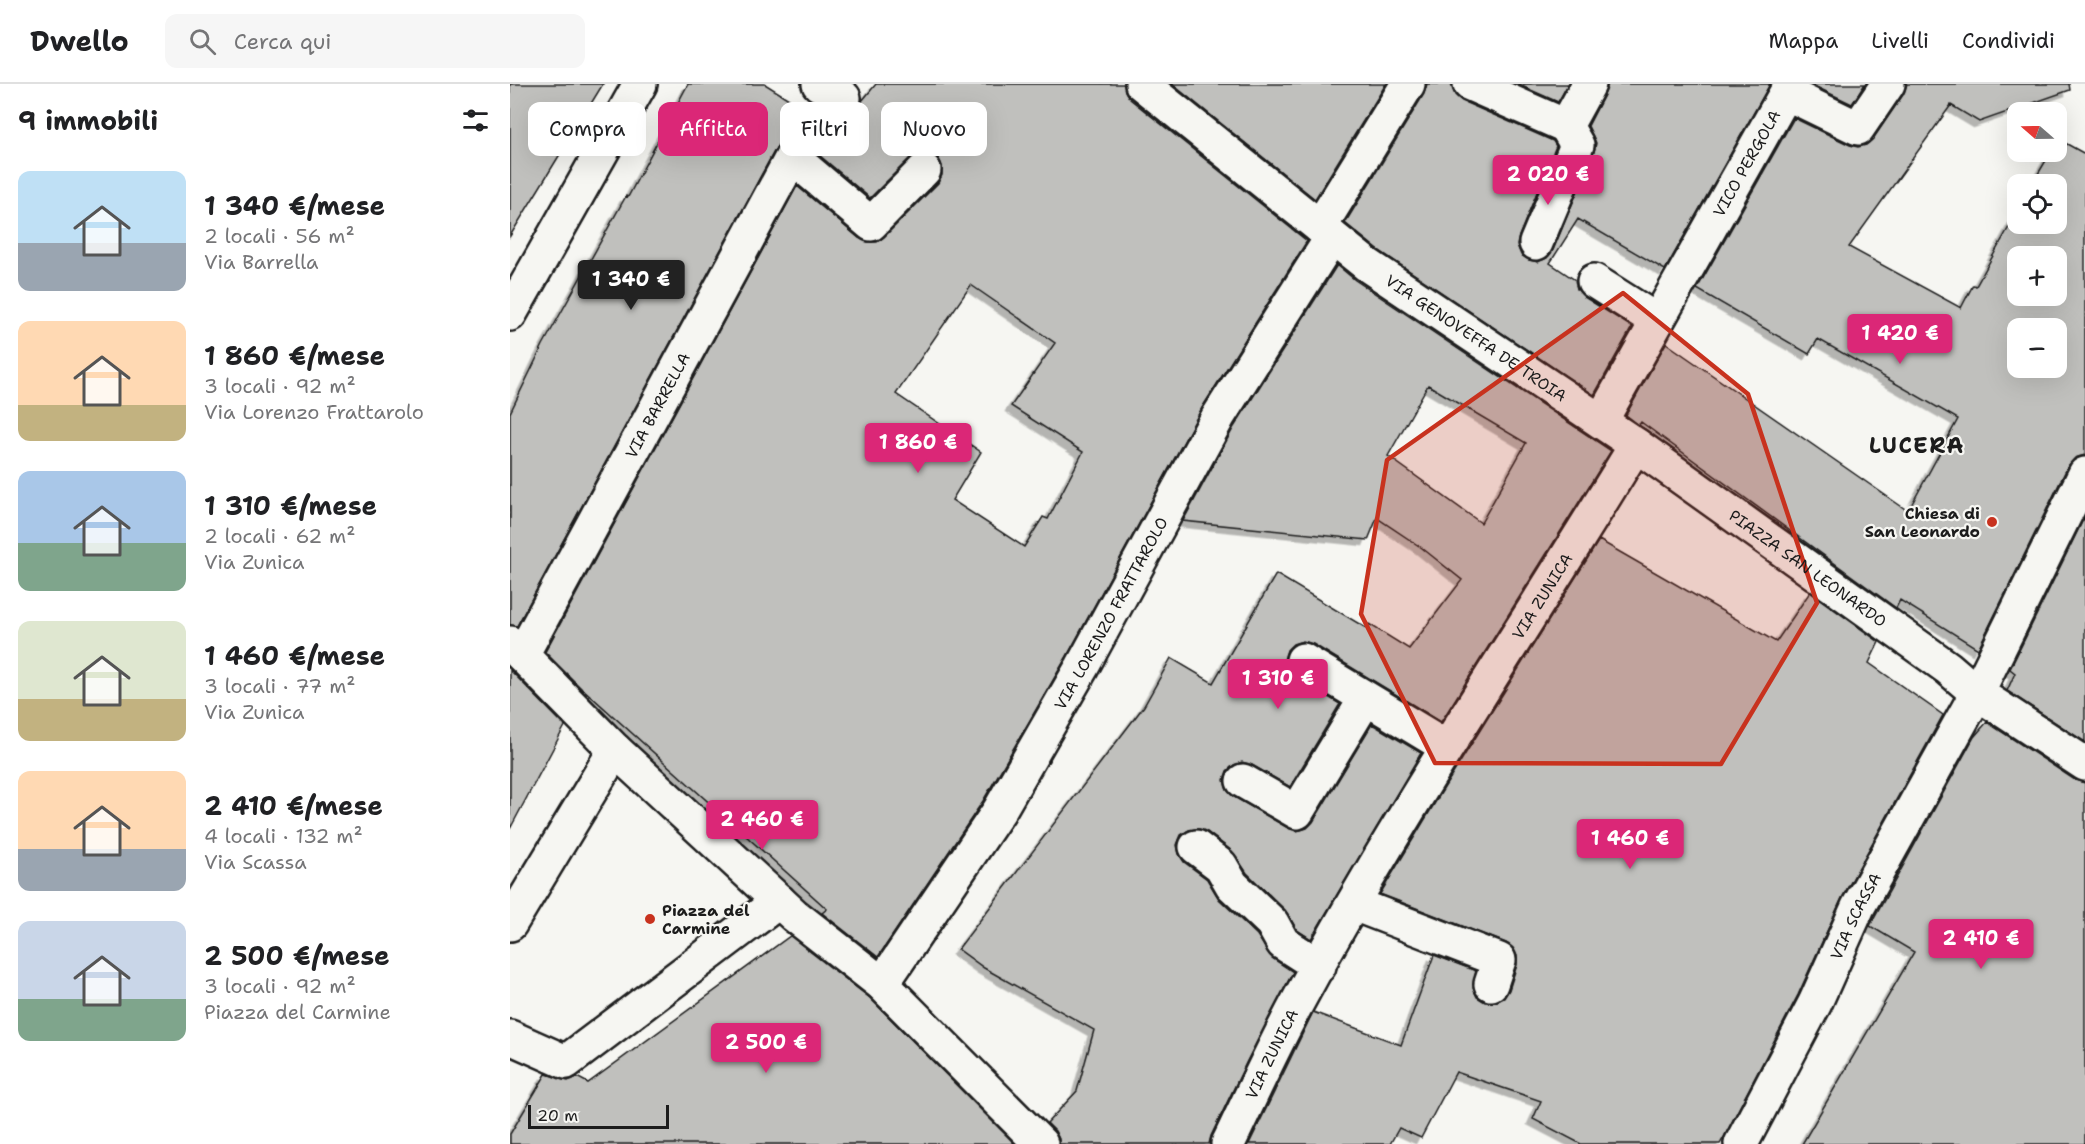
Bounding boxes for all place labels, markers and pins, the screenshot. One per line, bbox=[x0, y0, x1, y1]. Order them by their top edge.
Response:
pin: 2 020 € bbox=[1493, 155, 1603, 206]
pin: 1 340 € bbox=[576, 260, 686, 311]
pin: 1 420 € bbox=[1845, 314, 1955, 365]
pin: 1 860 € bbox=[863, 423, 973, 474]
place label: Chiesa di San Leonardo bbox=[1865, 503, 1980, 542]
marker: Chiesa di San Leonardo bbox=[1985, 515, 1999, 529]
pin: 1 310 € bbox=[1223, 659, 1333, 710]
pin: 2 460 € bbox=[707, 800, 817, 851]
pin: 1 460 € bbox=[1575, 819, 1685, 870]
place label: Piazza del Carmine bbox=[662, 900, 750, 939]
marker: Piazza del Carmine bbox=[643, 912, 657, 926]
pin: 2 410 € bbox=[1926, 919, 2036, 970]
pin: 2 500 € bbox=[711, 1023, 821, 1074]

